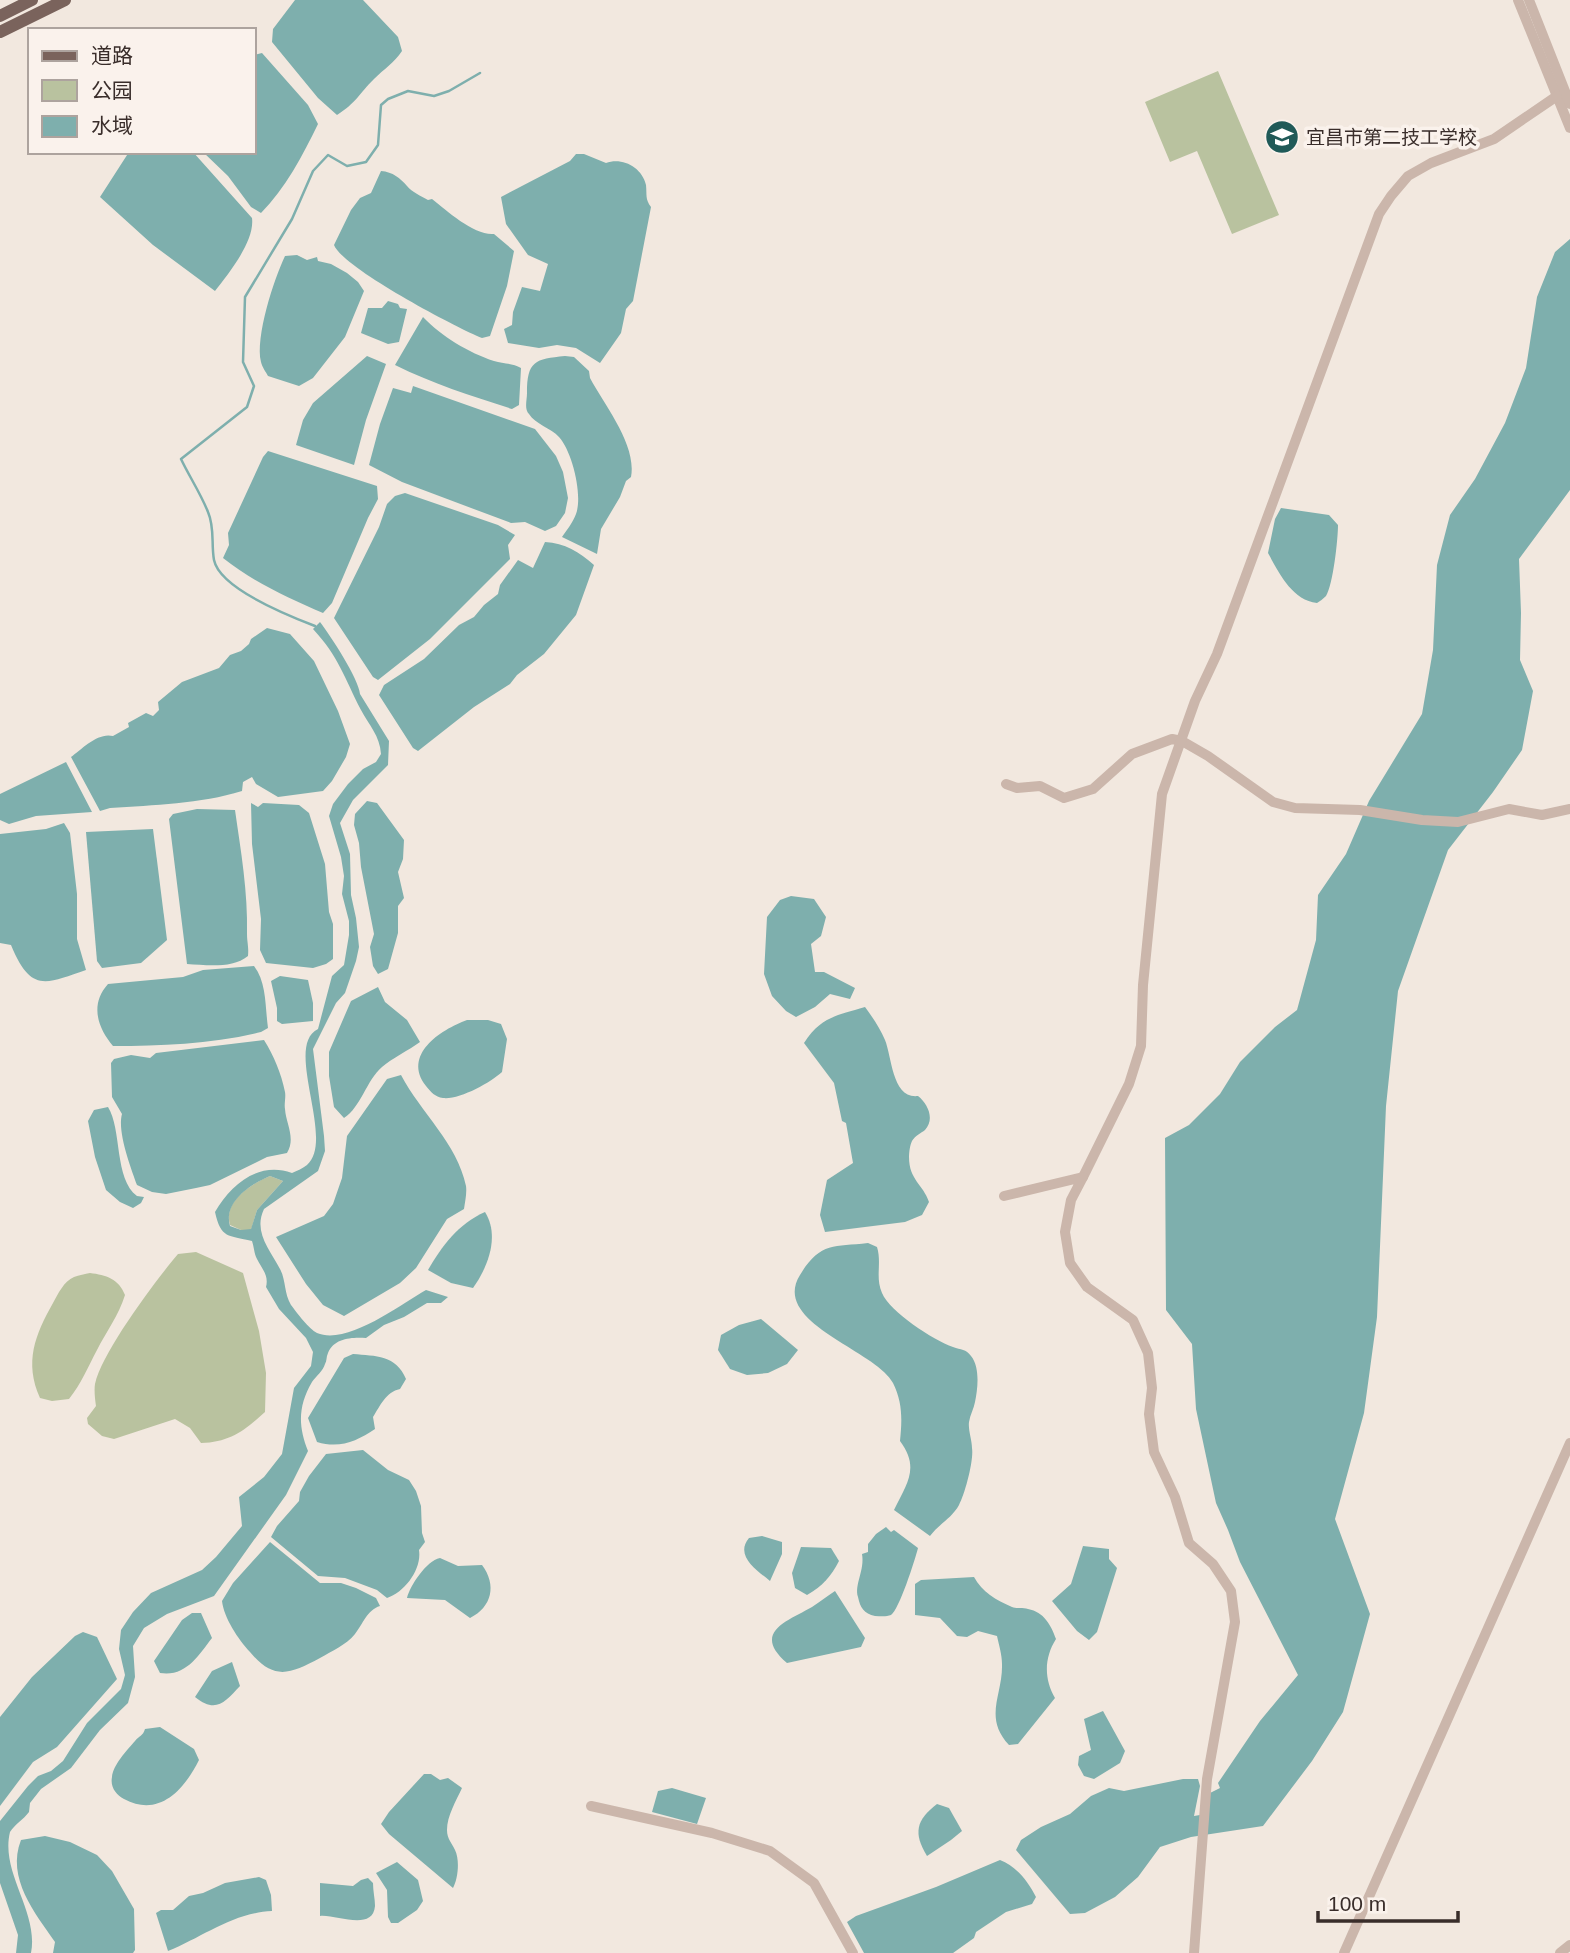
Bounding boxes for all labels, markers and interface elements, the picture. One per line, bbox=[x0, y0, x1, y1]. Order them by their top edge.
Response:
legend bbox=[28, 28, 256, 154]
text: 道路 bbox=[91, 44, 133, 67]
text: 公园 bbox=[91, 79, 133, 102]
text: 水域 bbox=[91, 114, 133, 137]
school or university icon: 宜昌市第二技工学校 bbox=[1263, 118, 1301, 156]
place label: 宜昌市第二技工学校 bbox=[1306, 127, 1477, 148]
scale bar bbox=[1318, 1880, 1458, 1924]
text: 100 m bbox=[1328, 1892, 1386, 1915]

